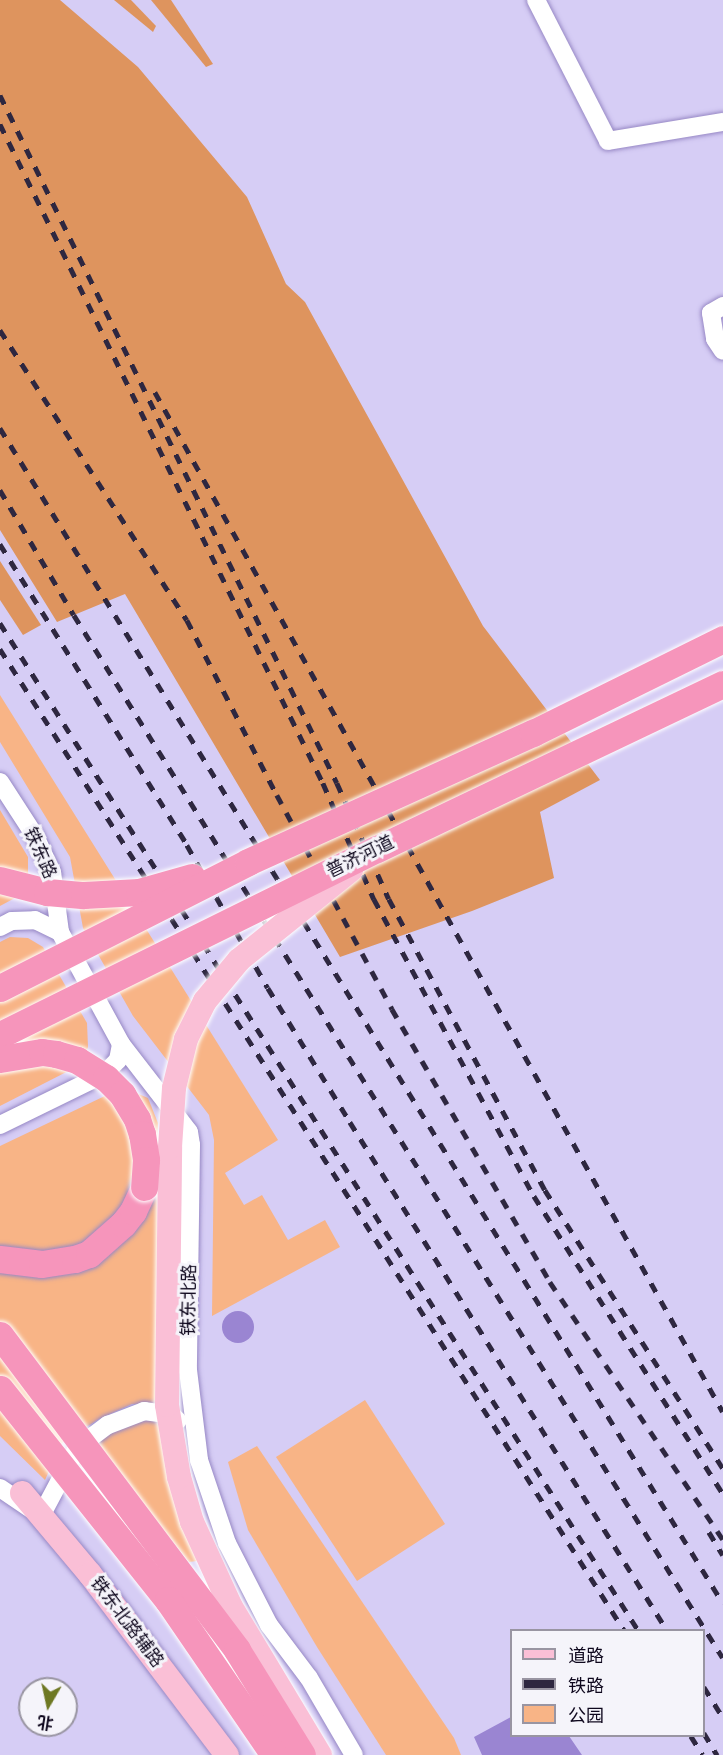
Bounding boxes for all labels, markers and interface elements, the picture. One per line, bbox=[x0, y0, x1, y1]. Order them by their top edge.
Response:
street label: 铁东路 bbox=[19, 824, 61, 882]
street label: 普济河道 bbox=[323, 832, 397, 882]
street label: 铁东北路 bbox=[178, 1264, 200, 1336]
street label: 铁东北路辅路 bbox=[86, 1572, 168, 1672]
legend bbox=[510, 1629, 705, 1737]
text: 道路 bbox=[568, 1643, 604, 1668]
text: 铁路 bbox=[568, 1673, 604, 1698]
north arrow bbox=[18, 1677, 78, 1737]
text: 公园 bbox=[568, 1703, 604, 1728]
text: 北 bbox=[36, 1711, 55, 1735]

